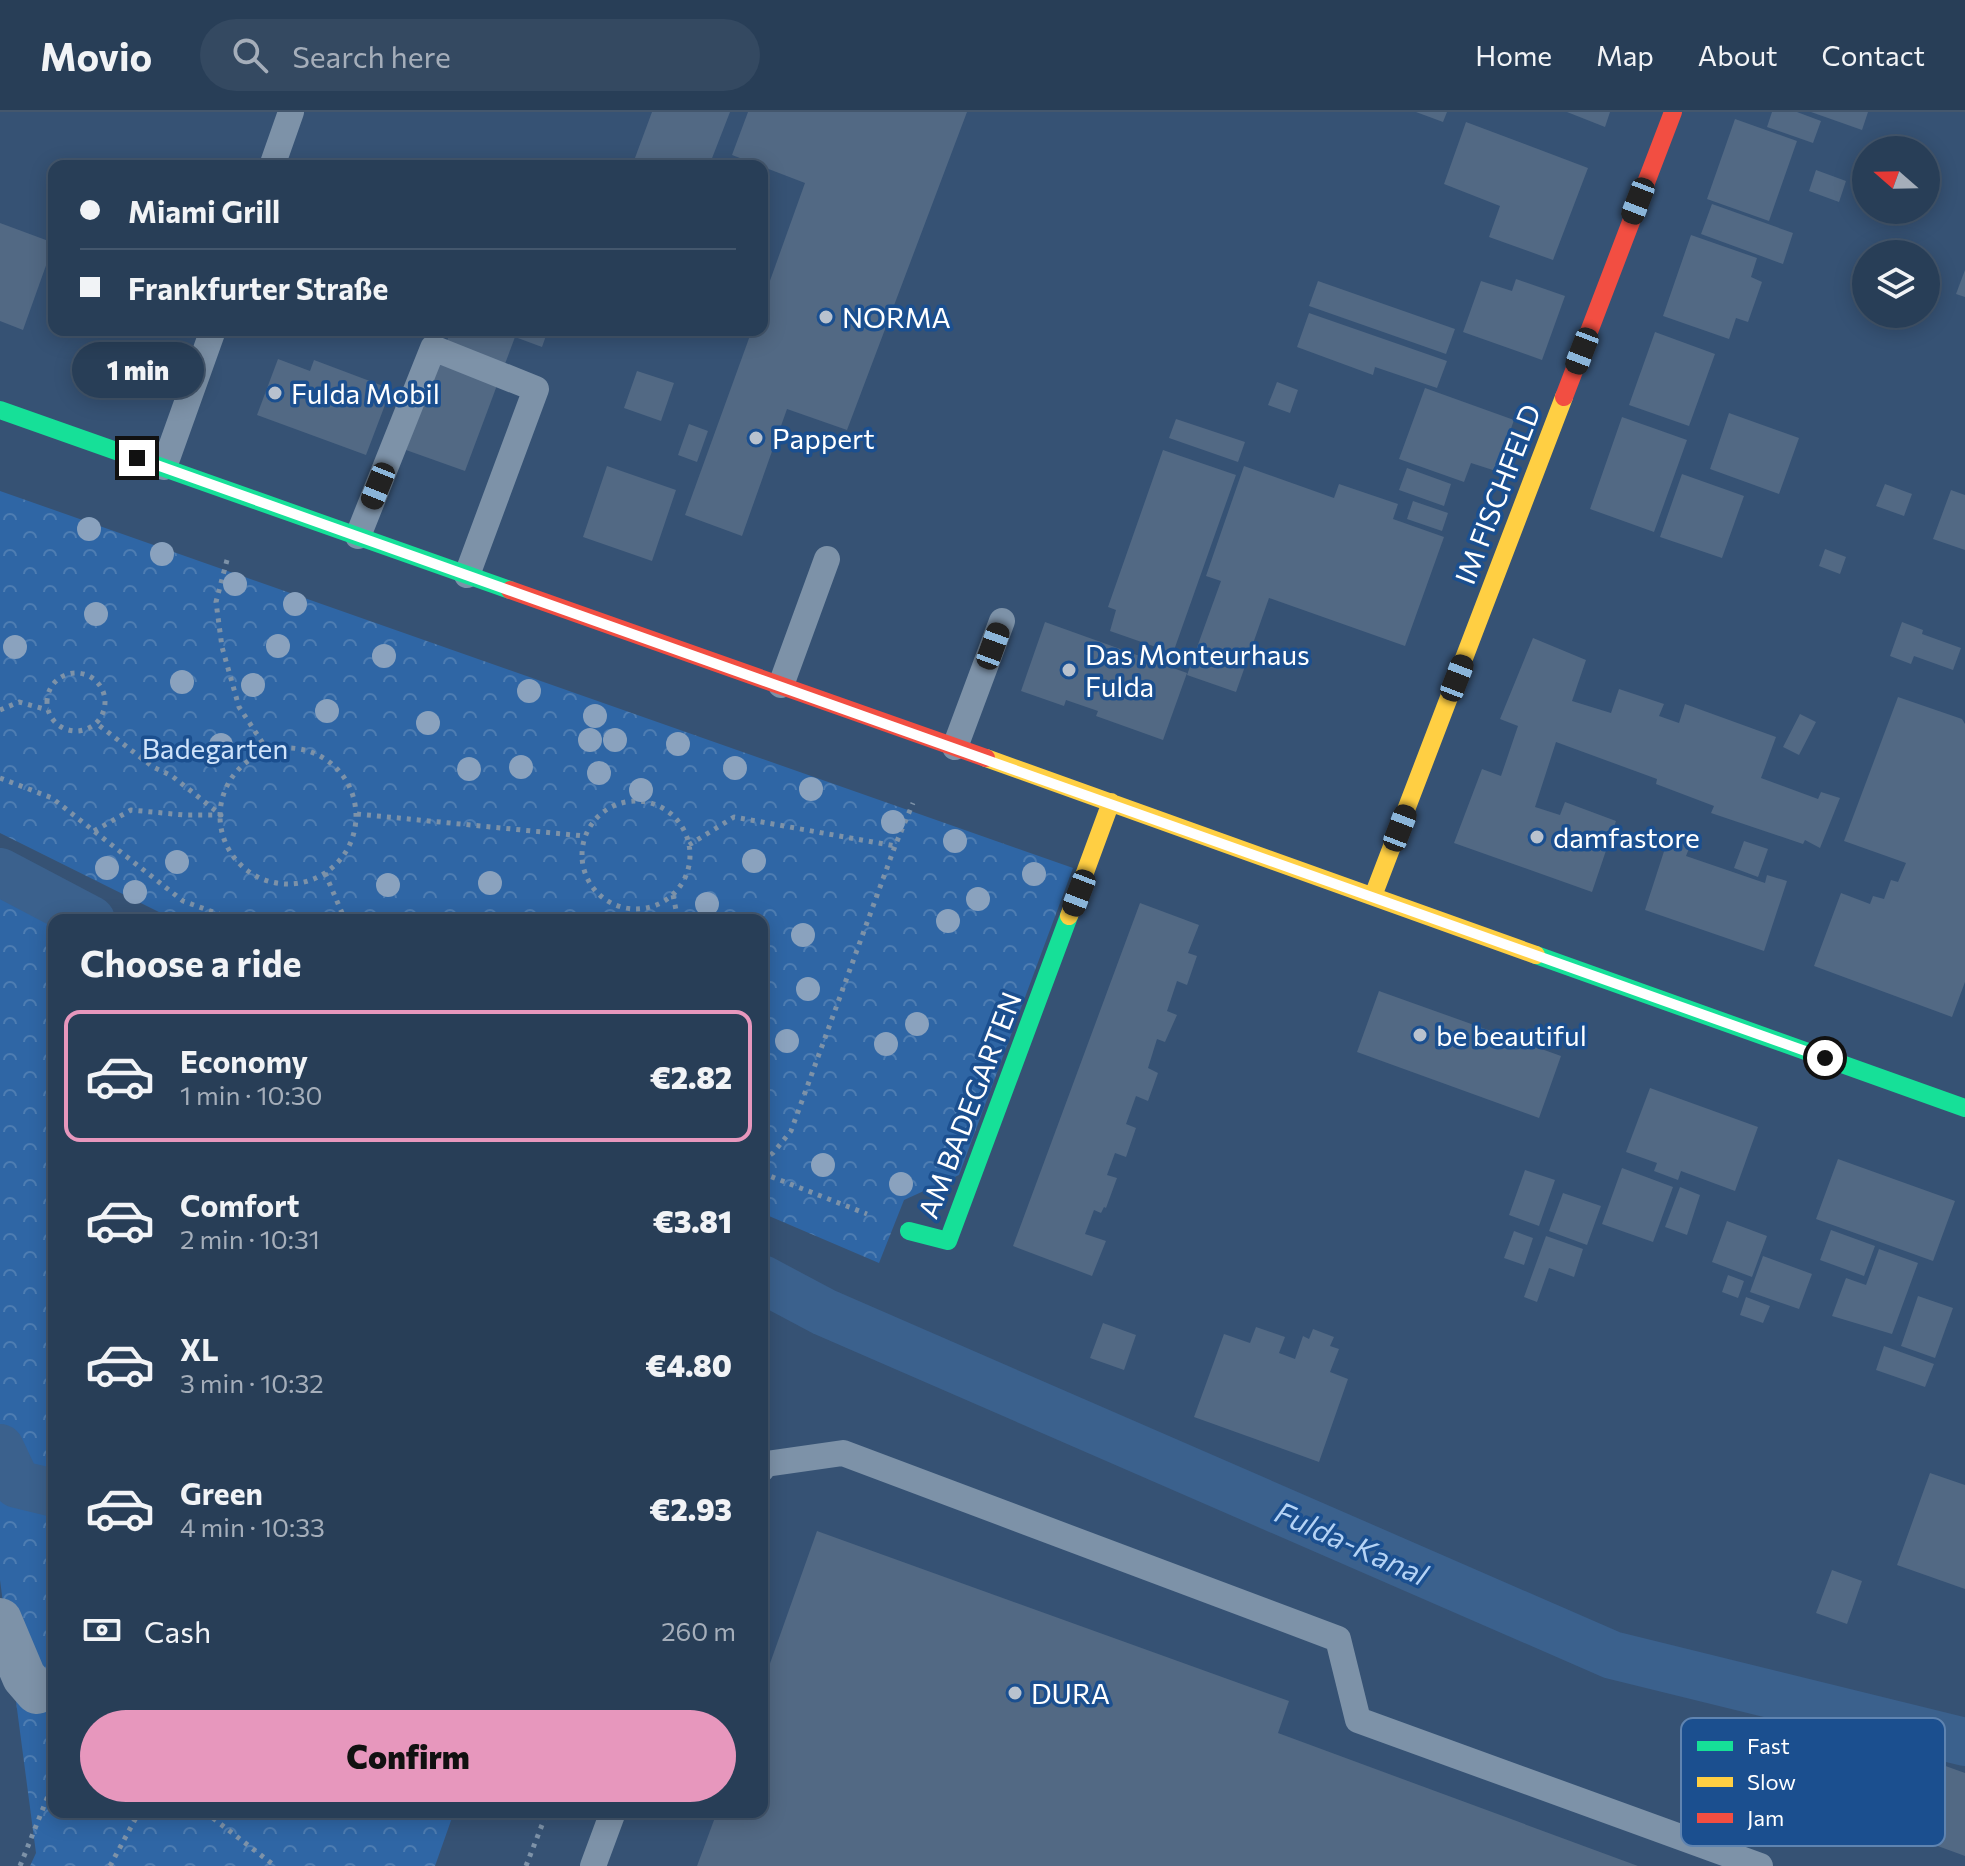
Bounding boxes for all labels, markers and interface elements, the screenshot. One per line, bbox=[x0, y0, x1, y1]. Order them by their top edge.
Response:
search box bbox=[200, 19, 760, 91]
text: Movio bbox=[40, 32, 152, 79]
icon: search bbox=[228, 33, 272, 77]
text: Search here bbox=[292, 37, 451, 74]
text: Home bbox=[1475, 38, 1552, 72]
text: Map bbox=[1596, 38, 1654, 72]
text: About bbox=[1698, 38, 1778, 72]
text: Contact bbox=[1822, 38, 1925, 72]
north arrow bbox=[1852, 136, 1940, 224]
map controls bbox=[1852, 136, 1940, 328]
car bbox=[1618, 174, 1658, 228]
text: Miami Grill bbox=[128, 192, 280, 229]
button: layers bbox=[1852, 240, 1940, 328]
text: Frankfurter Straße bbox=[128, 269, 388, 306]
place label: NORMA bbox=[842, 300, 951, 334]
marker: NORMA bbox=[817, 308, 835, 326]
car bbox=[1562, 324, 1602, 378]
callout: 1 min bbox=[71, 342, 203, 398]
text: 1 min bbox=[107, 354, 169, 385]
place label: Fulda Mobil bbox=[291, 376, 440, 410]
marker: Fulda Mobil bbox=[266, 384, 284, 402]
street label: IM FISCHFELD bbox=[1447, 399, 1547, 589]
place label: Pappert bbox=[772, 421, 875, 455]
marker: Pappert bbox=[747, 429, 765, 447]
route end bbox=[119, 440, 155, 476]
car bbox=[358, 459, 398, 513]
car bbox=[974, 619, 1012, 673]
place label: Das Monteurhaus Fulda bbox=[1085, 637, 1310, 703]
car bbox=[1437, 651, 1477, 705]
marker: Das Monteurhaus Fulda bbox=[1060, 661, 1078, 679]
park label: Badegarten bbox=[142, 731, 288, 765]
car bbox=[1380, 801, 1420, 855]
place label: damfastore bbox=[1553, 820, 1700, 854]
marker: damfastore bbox=[1528, 828, 1546, 846]
car bbox=[1059, 866, 1099, 920]
text: Choose a ride bbox=[80, 940, 301, 984]
street label: AM BADEGARTEN bbox=[910, 987, 1028, 1223]
place label: be beautiful bbox=[1436, 1018, 1587, 1052]
marker: be beautiful bbox=[1411, 1026, 1429, 1044]
icon: car bbox=[84, 1040, 156, 1112]
route start bbox=[1807, 1040, 1843, 1076]
text: Economy bbox=[180, 1042, 308, 1079]
text: €2.82 bbox=[650, 1058, 732, 1095]
text: 1 min · 10:30 bbox=[180, 1079, 322, 1110]
icon: car bbox=[84, 1184, 156, 1256]
text: Comfort bbox=[180, 1186, 299, 1223]
text: €3.81 bbox=[653, 1202, 732, 1239]
text: 2 min · 10:31 bbox=[180, 1223, 320, 1254]
icon: car bbox=[84, 1328, 156, 1400]
text: XL bbox=[180, 1330, 219, 1367]
text: €4.80 bbox=[645, 1346, 732, 1383]
text: 3 min · 10:32 bbox=[180, 1367, 324, 1398]
icon: car bbox=[84, 1472, 156, 1544]
text: Green bbox=[180, 1474, 263, 1511]
text: €2.93 bbox=[649, 1490, 732, 1527]
water label: Fulda-Kanal bbox=[1270, 1492, 1435, 1593]
text: 4 min · 10:33 bbox=[180, 1511, 325, 1542]
icon: cash bbox=[80, 1608, 124, 1652]
text: Cash bbox=[144, 1612, 211, 1649]
text: 260 m bbox=[661, 1615, 736, 1646]
place label: DURA bbox=[1031, 1676, 1110, 1710]
marker: DURA bbox=[1006, 1684, 1024, 1702]
button: Confirm bbox=[80, 1710, 736, 1802]
legend bbox=[1681, 1718, 1945, 1846]
text: Fast bbox=[1747, 1732, 1790, 1759]
text: Slow bbox=[1747, 1768, 1796, 1795]
text: Jam bbox=[1747, 1804, 1784, 1831]

